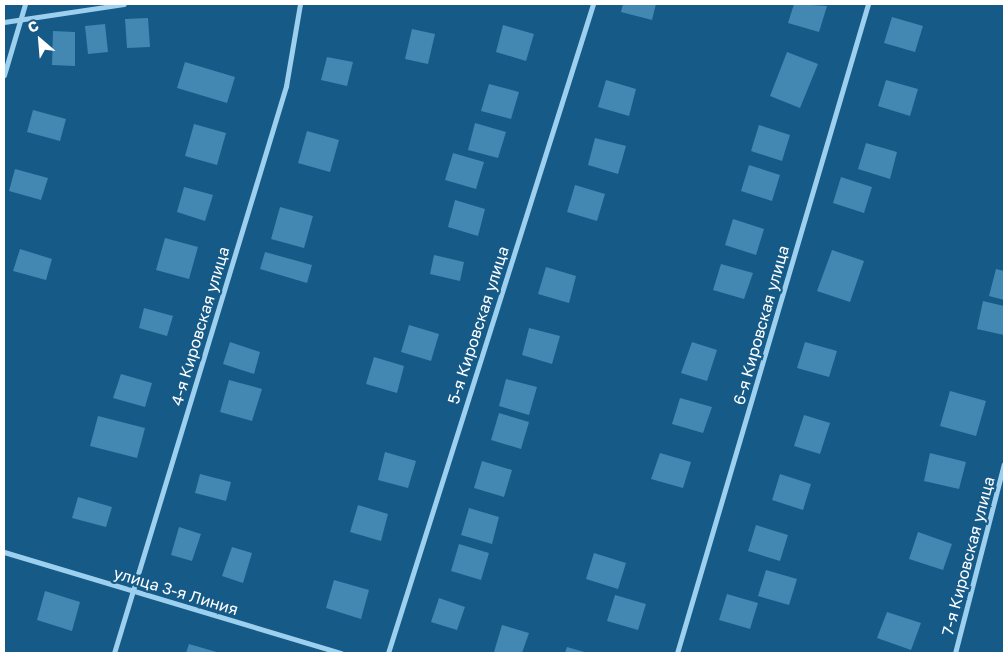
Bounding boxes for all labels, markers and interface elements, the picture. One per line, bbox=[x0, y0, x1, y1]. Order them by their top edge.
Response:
north arrow bbox=[15, 15, 65, 65]
text: С bbox=[25, 16, 41, 36]
street label: 6-я Кировская улица bbox=[729, 243, 793, 407]
street label: 4-я Кировская улица bbox=[167, 244, 233, 408]
street label: 5-я Кировская улица bbox=[443, 244, 513, 406]
street label: 7-я Кировская улица bbox=[938, 474, 998, 638]
street label: улица 3-я Линия bbox=[111, 563, 241, 619]

